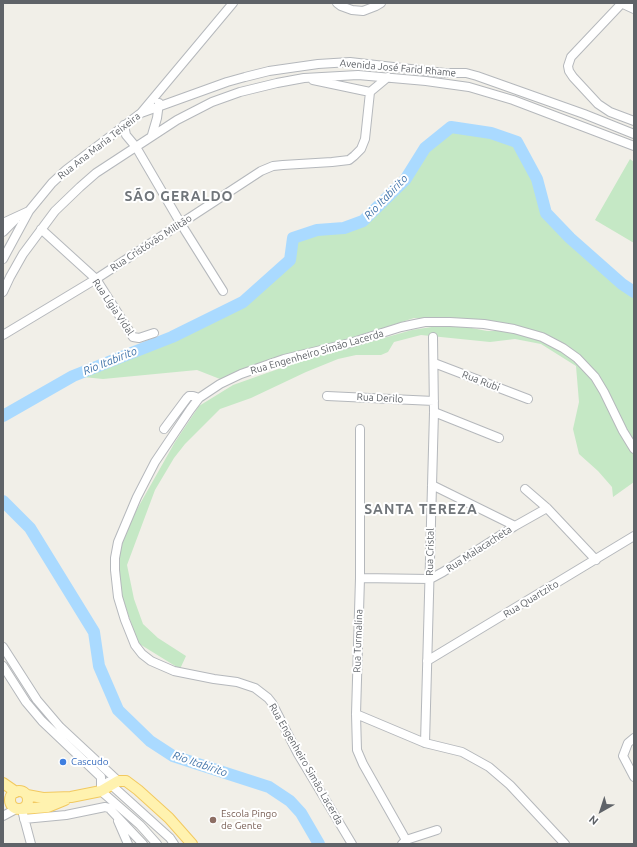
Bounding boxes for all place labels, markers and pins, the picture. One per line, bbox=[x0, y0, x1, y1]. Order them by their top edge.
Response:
place label: Cascudo bbox=[71, 756, 109, 768]
marker: Cascudo bbox=[58, 757, 68, 767]
place label: Escola Pingo de Gente bbox=[221, 808, 277, 832]
marker: Escola Pingo de Gente bbox=[208, 815, 218, 825]

